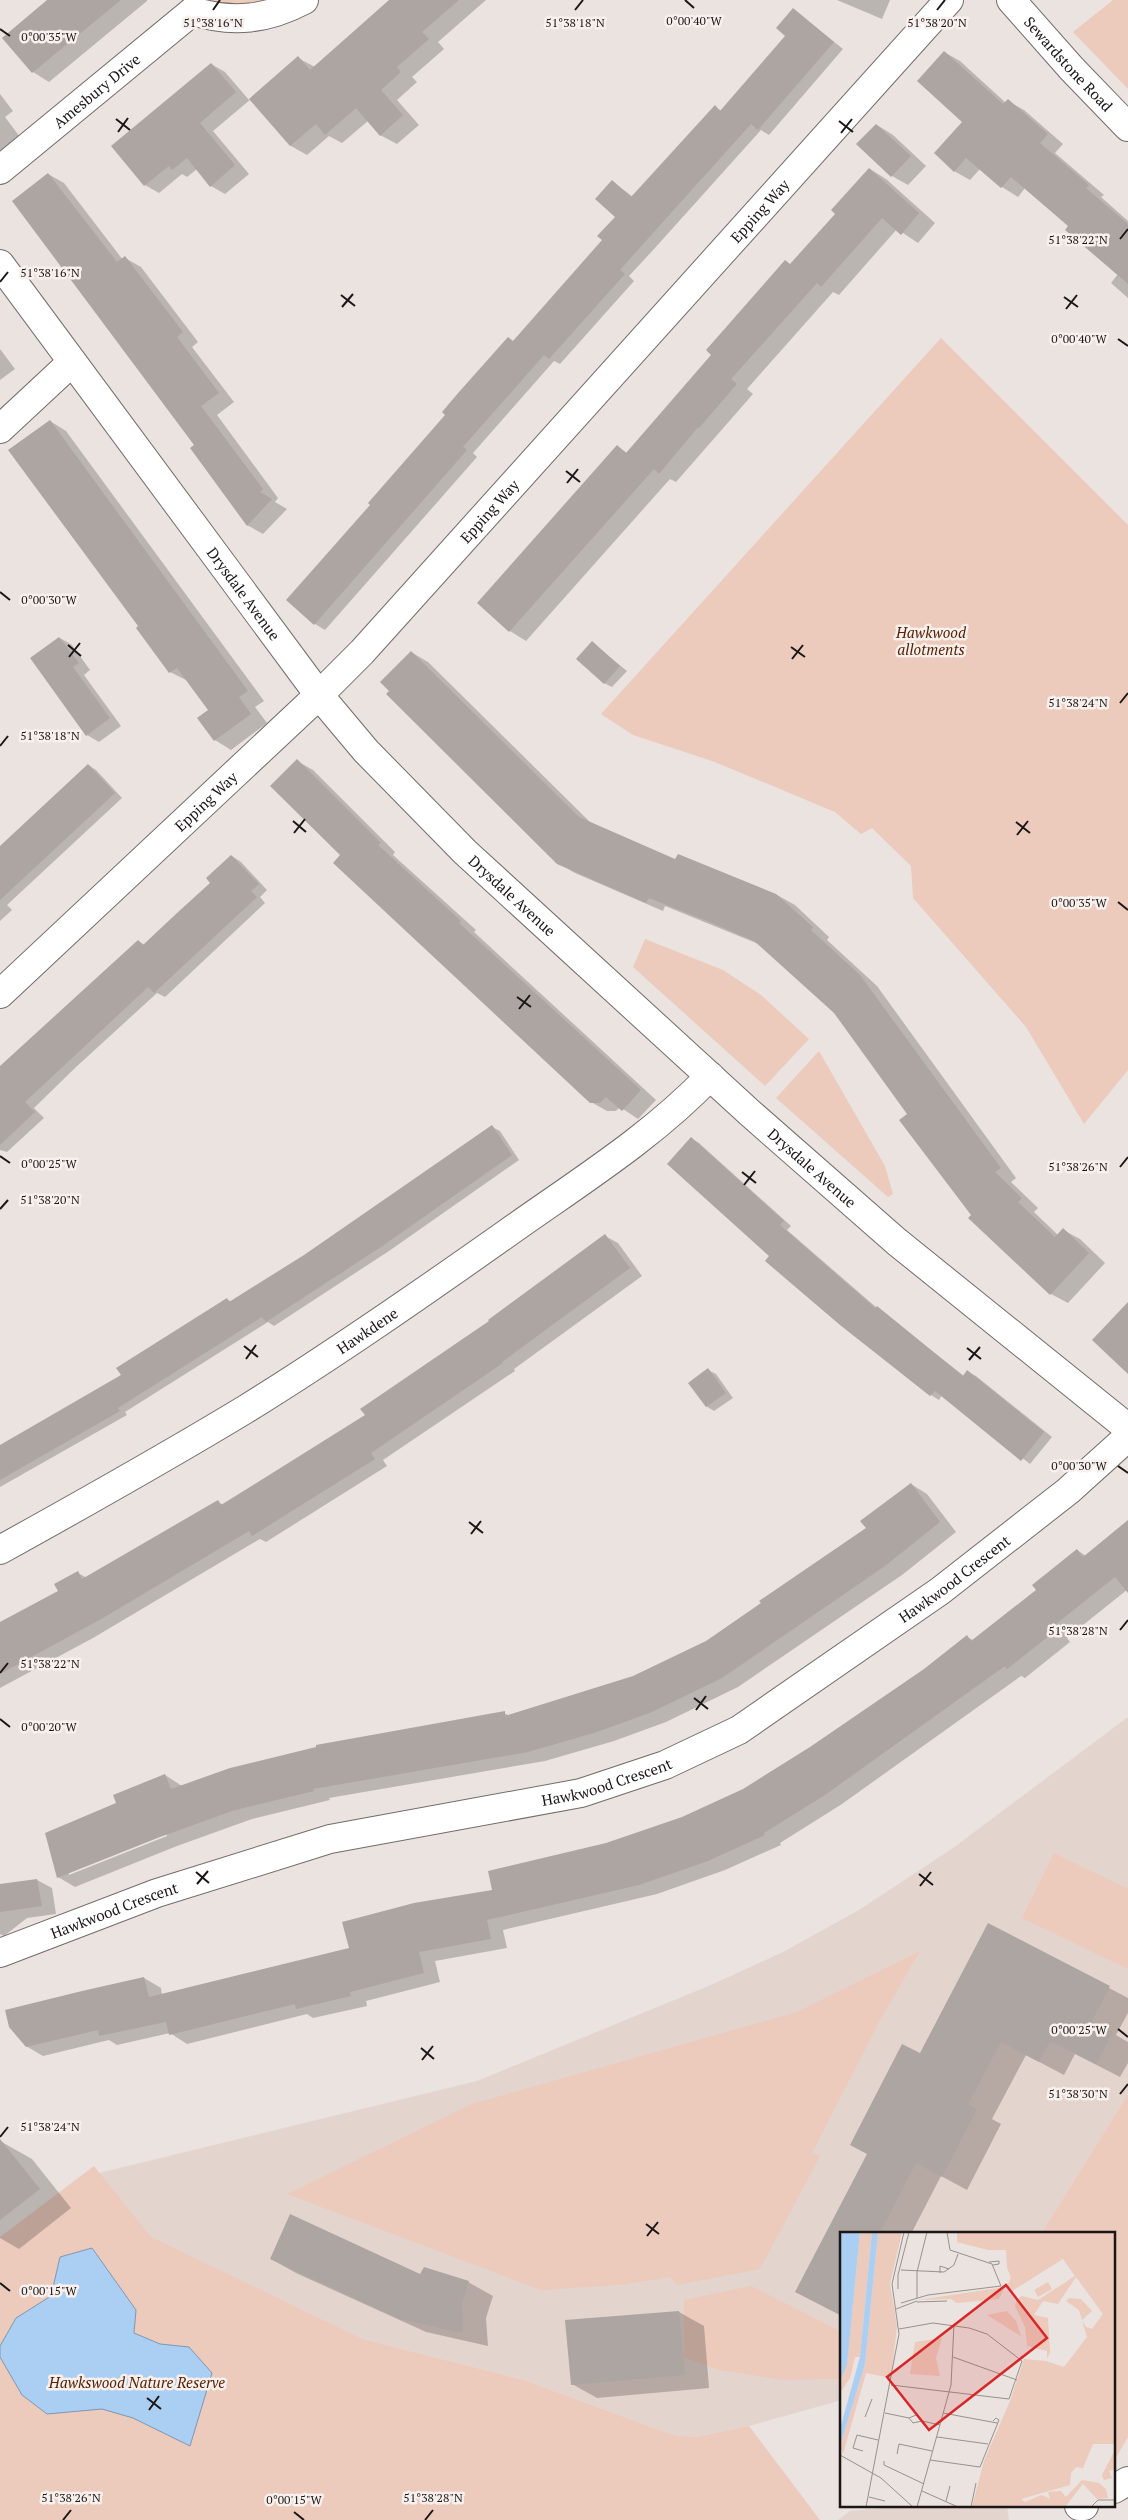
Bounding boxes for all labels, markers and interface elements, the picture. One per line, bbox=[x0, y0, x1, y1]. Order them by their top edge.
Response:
street label: Sewardstone Road bbox=[1020, 12, 1117, 115]
text: 0°00'40"W bbox=[666, 13, 723, 28]
text: 51°38'16"N bbox=[183, 15, 243, 30]
text: 51°38'18"N bbox=[545, 15, 605, 30]
text: 51°38'20"N bbox=[907, 15, 967, 30]
text: 0°00'35"W bbox=[21, 29, 78, 44]
street label: Amesbury Drive bbox=[49, 49, 144, 132]
street label: Epping Way bbox=[726, 174, 794, 247]
text: 51°38'22"N bbox=[1048, 232, 1108, 247]
text: 51°38'16"N bbox=[20, 265, 80, 280]
text: 0°00'40"W bbox=[1051, 331, 1108, 346]
street label: Epping Way bbox=[455, 474, 523, 547]
street label: Drysdale Avenue bbox=[203, 543, 285, 644]
text: 0°00'30"W bbox=[21, 592, 78, 607]
park label: Hawkwood allotments bbox=[895, 622, 967, 659]
text: 51°38'24"N bbox=[1048, 695, 1108, 710]
text: 51°38'18"N bbox=[20, 728, 80, 743]
street label: Epping Way bbox=[170, 767, 242, 835]
street label: Drysdale Avenue bbox=[465, 850, 560, 940]
text: 0°00'35"W bbox=[1051, 895, 1108, 910]
street label: Drysdale Avenue bbox=[764, 1123, 861, 1212]
text: 0°00'25"W bbox=[21, 1156, 78, 1171]
text: 51°38'26"N bbox=[1048, 1159, 1108, 1174]
text: 51°38'20"N bbox=[20, 1192, 80, 1207]
street label: Hawkdene bbox=[333, 1303, 402, 1358]
text: 0°00'30"W bbox=[1051, 1458, 1108, 1473]
street label: Hawkwood Crescent bbox=[894, 1530, 1014, 1627]
text: 51°38'28"N bbox=[1048, 1623, 1108, 1638]
text: 51°38'22"N bbox=[20, 1656, 80, 1671]
text: 0°00'20"W bbox=[21, 1719, 78, 1734]
street label: Hawkwood Crescent bbox=[540, 1753, 675, 1810]
street label: Hawkwood Crescent bbox=[47, 1877, 181, 1943]
text: 0°00'25"W bbox=[1051, 2022, 1108, 2037]
text: 51°38'30"N bbox=[1048, 2086, 1108, 2101]
text: 51°38'24"N bbox=[20, 2119, 80, 2134]
inset map bbox=[840, 2232, 1116, 2508]
text: 0°00'15"W bbox=[21, 2283, 78, 2298]
park label: Hawkswood Nature Reserve bbox=[48, 2372, 225, 2392]
text: 51°38'26"N bbox=[41, 2490, 101, 2505]
text: 51°38'28"N bbox=[403, 2490, 463, 2505]
text: 0°00'15"W bbox=[266, 2492, 323, 2507]

